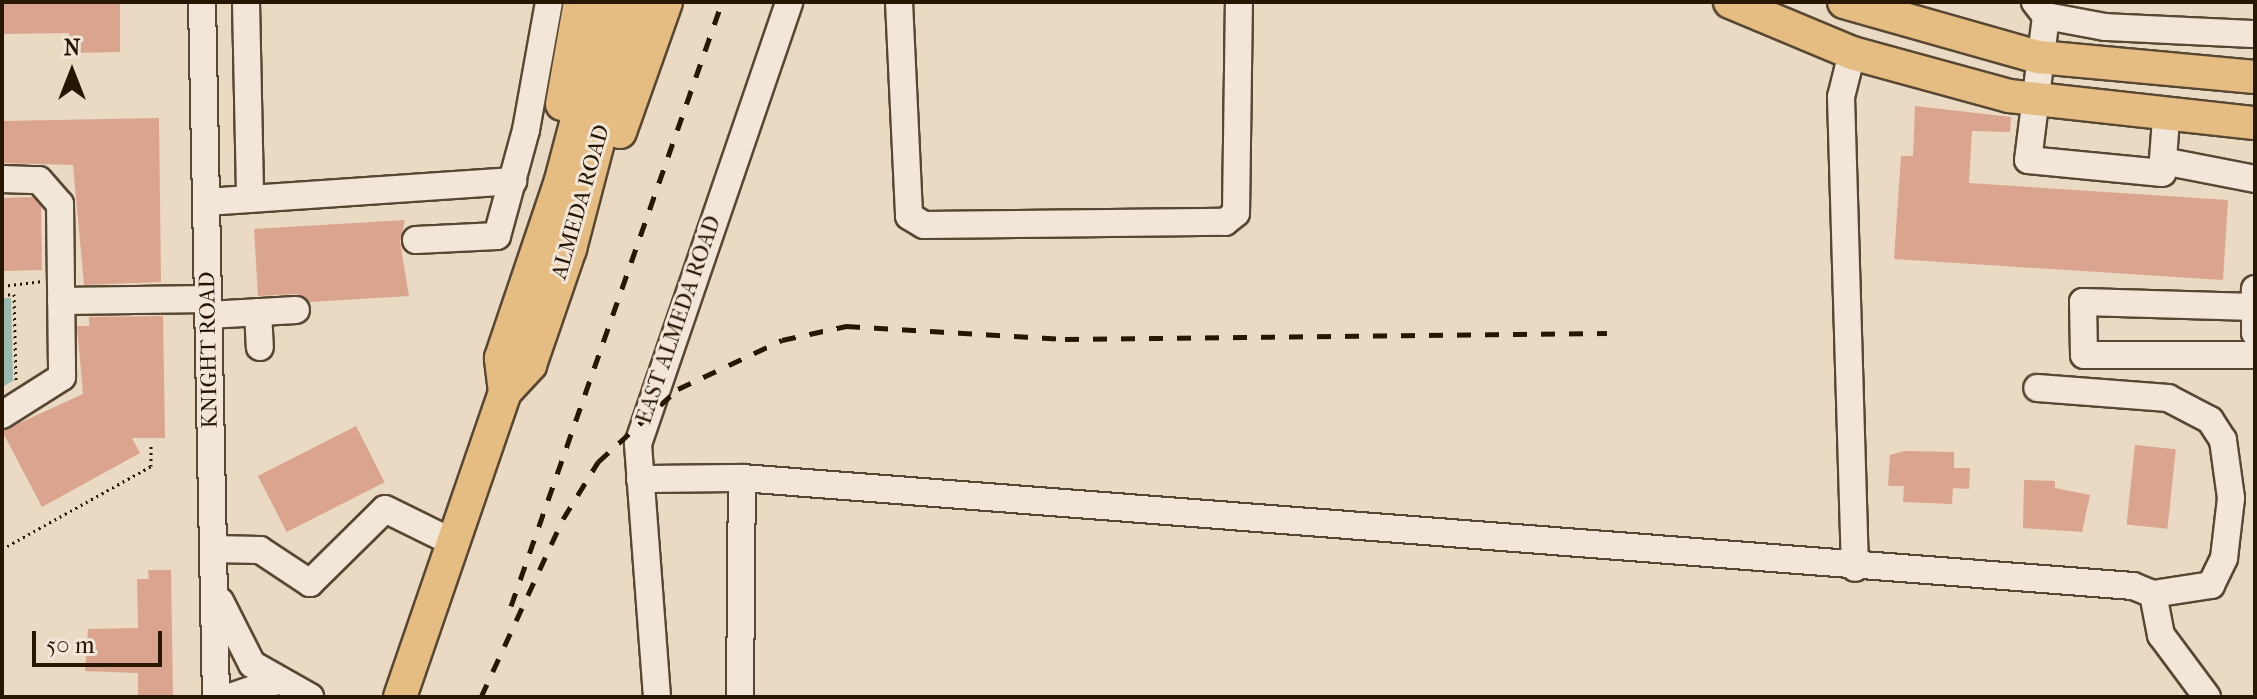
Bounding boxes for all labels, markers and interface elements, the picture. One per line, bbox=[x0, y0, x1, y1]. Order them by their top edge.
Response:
north arrow bbox=[32, 32, 112, 112]
text: N bbox=[64, 35, 80, 61]
street label: ALMEDA ROAD bbox=[546, 122, 616, 282]
street label: EAST ALMEDA ROAD bbox=[631, 212, 727, 428]
street label: KNIGHT ROAD bbox=[194, 271, 224, 429]
scale bar bbox=[36, 615, 166, 665]
text: 50 m bbox=[46, 631, 95, 659]

